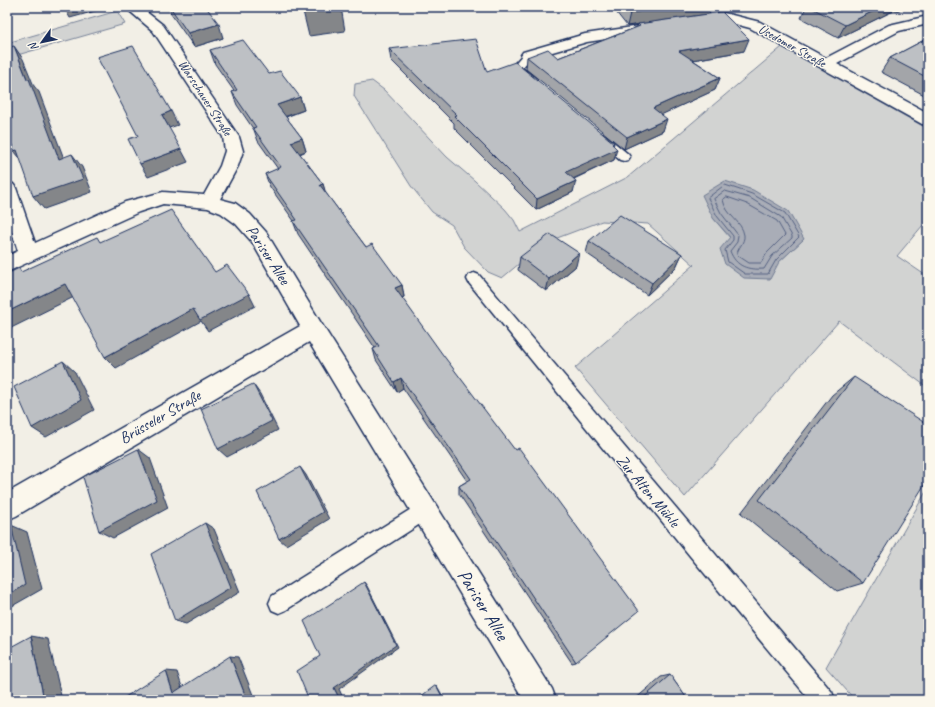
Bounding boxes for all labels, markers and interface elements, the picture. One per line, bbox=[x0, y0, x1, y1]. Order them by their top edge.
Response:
street label: Usedomer Straße bbox=[756, 21, 829, 71]
north arrow bbox=[22, 22, 62, 62]
text: N bbox=[25, 39, 41, 54]
street label: Warschauer Straße bbox=[175, 57, 236, 139]
street label: Pariser Allee bbox=[241, 222, 296, 290]
street label: Brüsseler Straße bbox=[116, 385, 206, 448]
street label: Zur Alten Mühle bbox=[612, 451, 685, 533]
street label: Pariser Allee bbox=[452, 565, 515, 646]

